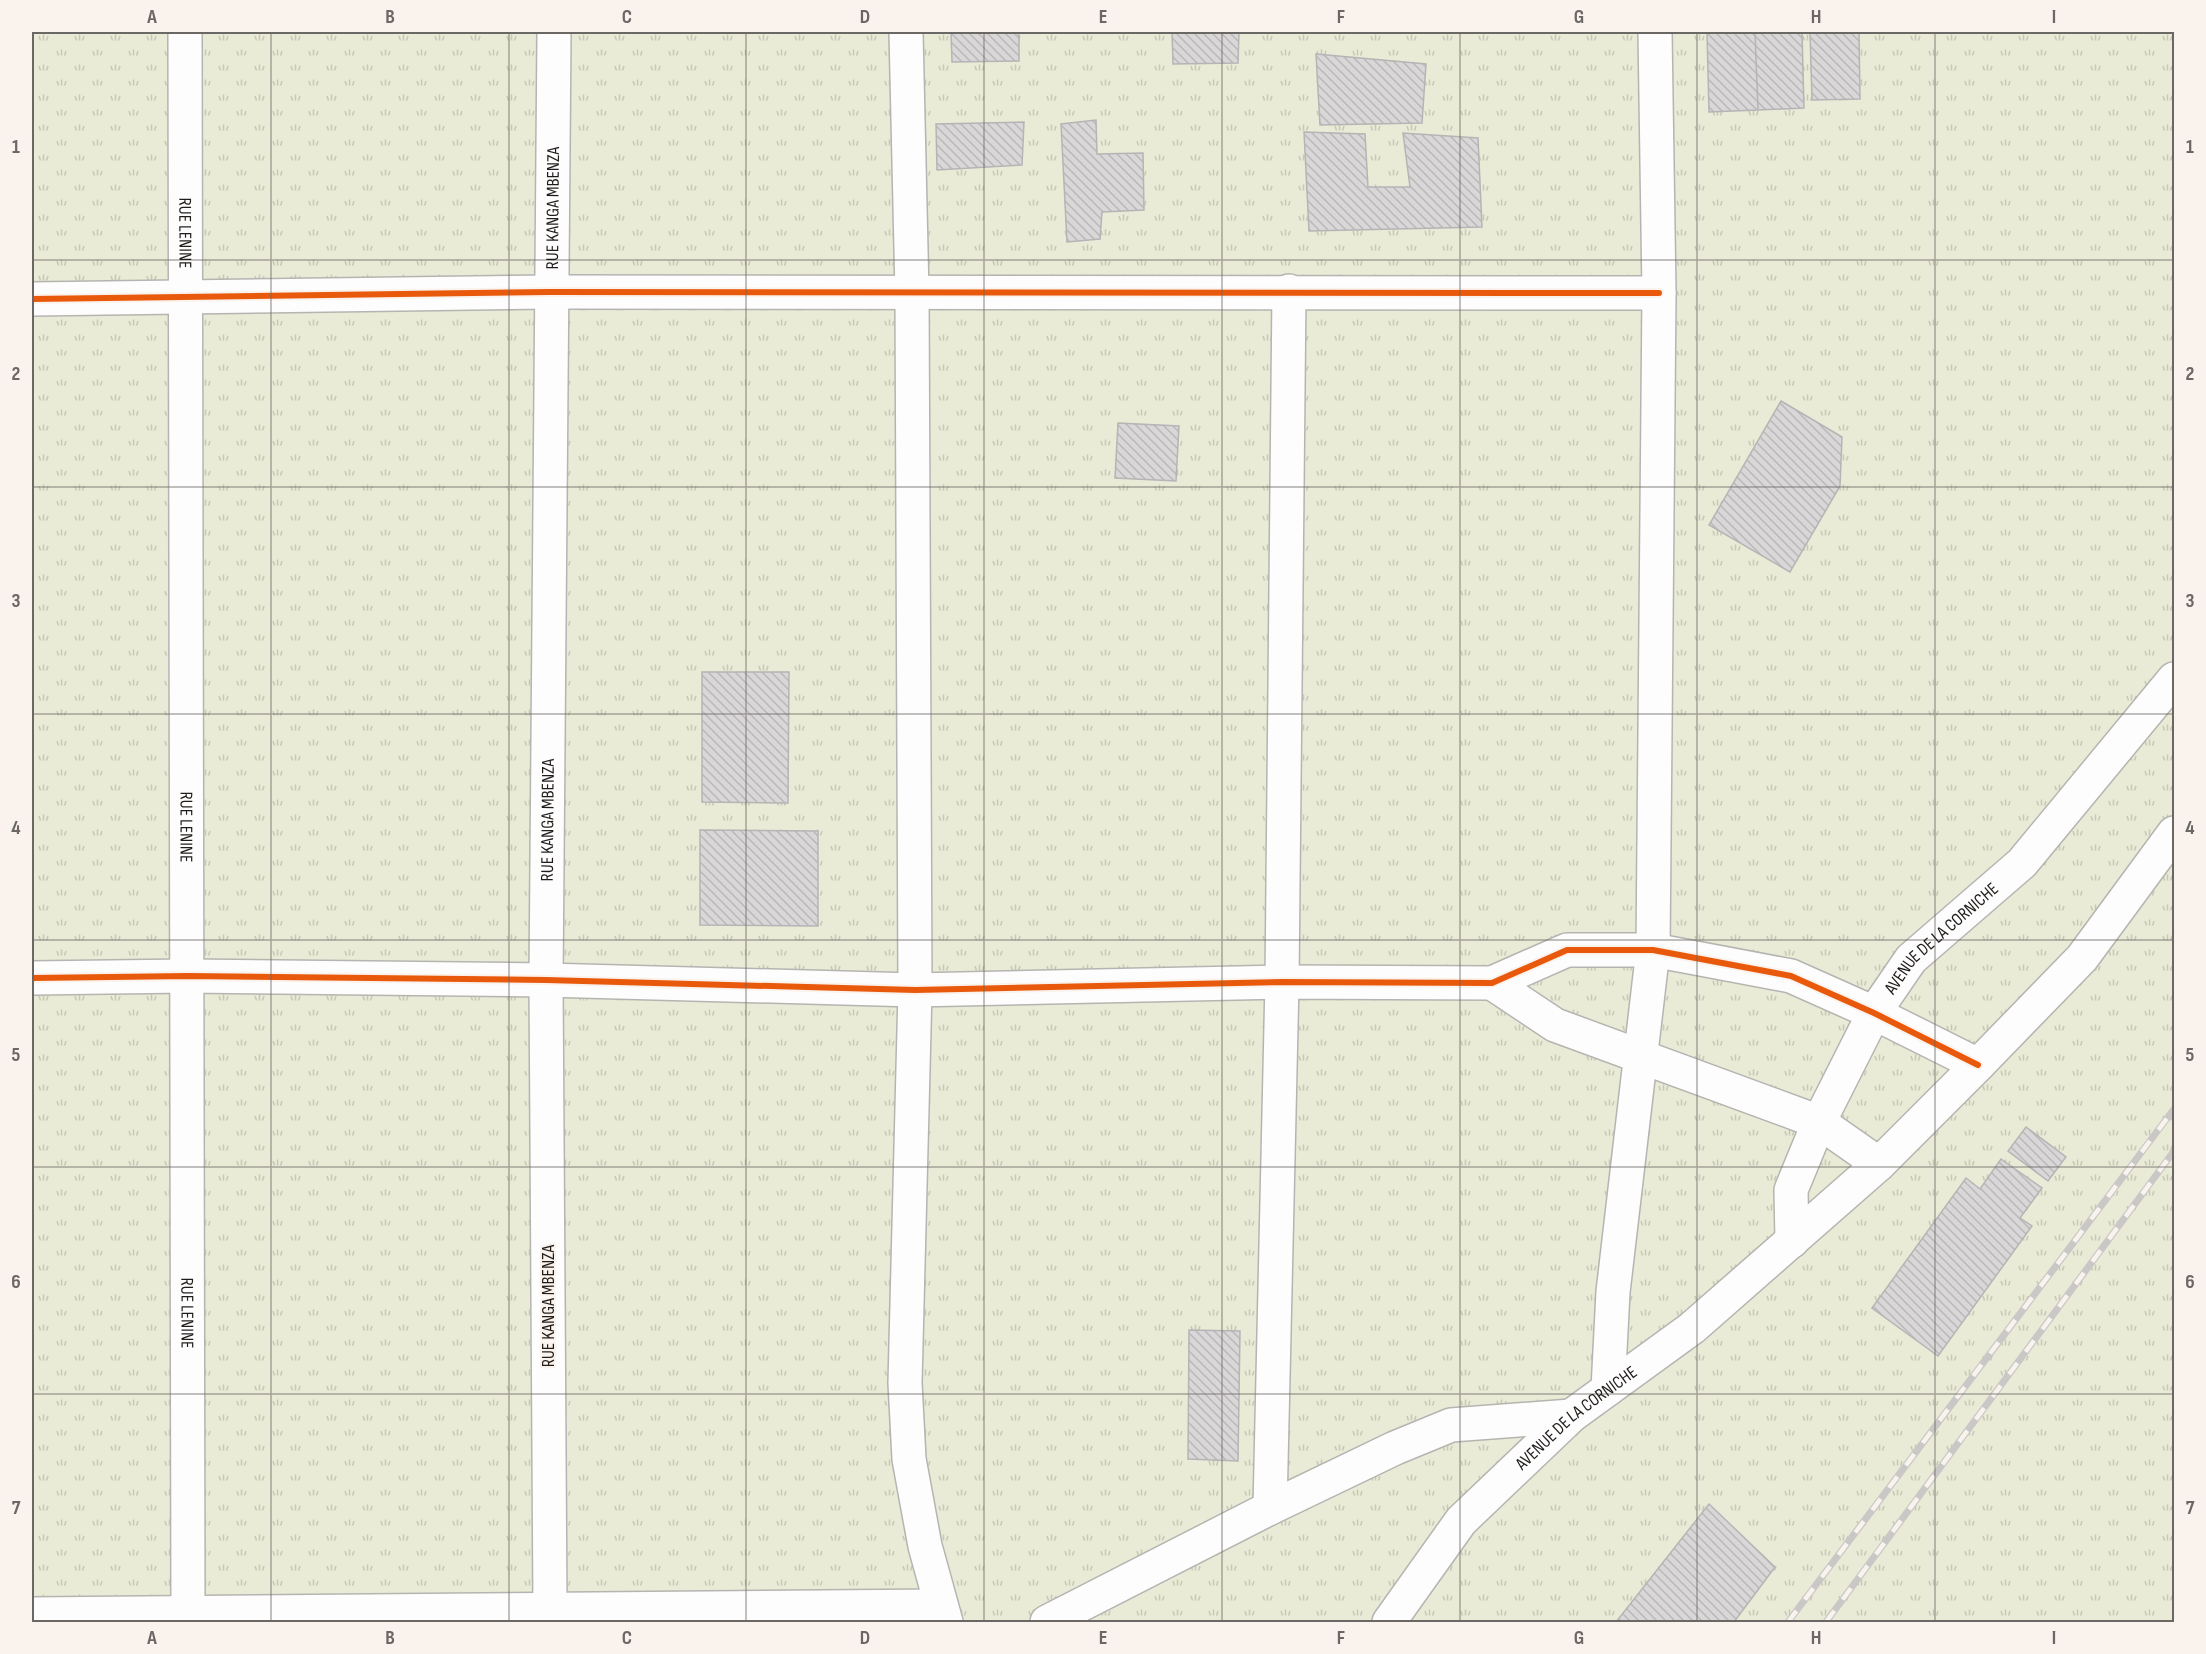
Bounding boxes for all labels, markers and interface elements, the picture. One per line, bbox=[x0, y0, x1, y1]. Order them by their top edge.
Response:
text: A bbox=[146, 5, 157, 29]
text: B bbox=[385, 5, 395, 29]
text: C bbox=[622, 5, 632, 29]
text: D bbox=[860, 5, 870, 29]
text: E bbox=[1099, 5, 1107, 29]
text: F bbox=[1337, 5, 1345, 29]
text: G bbox=[1574, 5, 1584, 29]
text: H bbox=[1811, 5, 1821, 29]
text: I bbox=[2052, 5, 2056, 29]
text: 1 bbox=[12, 135, 20, 159]
text: 1 bbox=[2186, 135, 2194, 159]
street label: RUE KANGA MBENZA bbox=[542, 146, 564, 269]
street label: RUE LENINE bbox=[174, 197, 195, 269]
text: 2 bbox=[12, 362, 20, 386]
text: 2 bbox=[2186, 362, 2194, 386]
text: 3 bbox=[12, 589, 21, 613]
text: 3 bbox=[2186, 589, 2195, 613]
street label: RUE KANGA MBENZA bbox=[537, 758, 559, 881]
street label: RUE LENINE bbox=[175, 791, 197, 863]
text: 4 bbox=[11, 816, 21, 840]
text: 4 bbox=[2185, 816, 2195, 840]
street label: AVENUE DE LA CORNICHE bbox=[1880, 878, 2003, 999]
text: 5 bbox=[12, 1043, 21, 1067]
text: 5 bbox=[2186, 1043, 2195, 1067]
street label: RUE KANGA MBENZA bbox=[538, 1244, 559, 1367]
text: 6 bbox=[11, 1270, 21, 1294]
text: 6 bbox=[2185, 1270, 2195, 1294]
street label: RUE LENINE bbox=[176, 1277, 197, 1349]
street label: AVENUE DE LA CORNICHE bbox=[1511, 1362, 1641, 1475]
text: 7 bbox=[12, 1496, 21, 1520]
text: 7 bbox=[2186, 1496, 2195, 1520]
text: A bbox=[146, 1626, 157, 1650]
text: B bbox=[385, 1626, 395, 1650]
text: C bbox=[622, 1626, 632, 1650]
text: D bbox=[860, 1626, 870, 1650]
text: E bbox=[1099, 1626, 1107, 1650]
text: F bbox=[1337, 1626, 1345, 1650]
text: G bbox=[1574, 1626, 1584, 1650]
text: H bbox=[1811, 1626, 1821, 1650]
text: I bbox=[2052, 1626, 2056, 1650]

